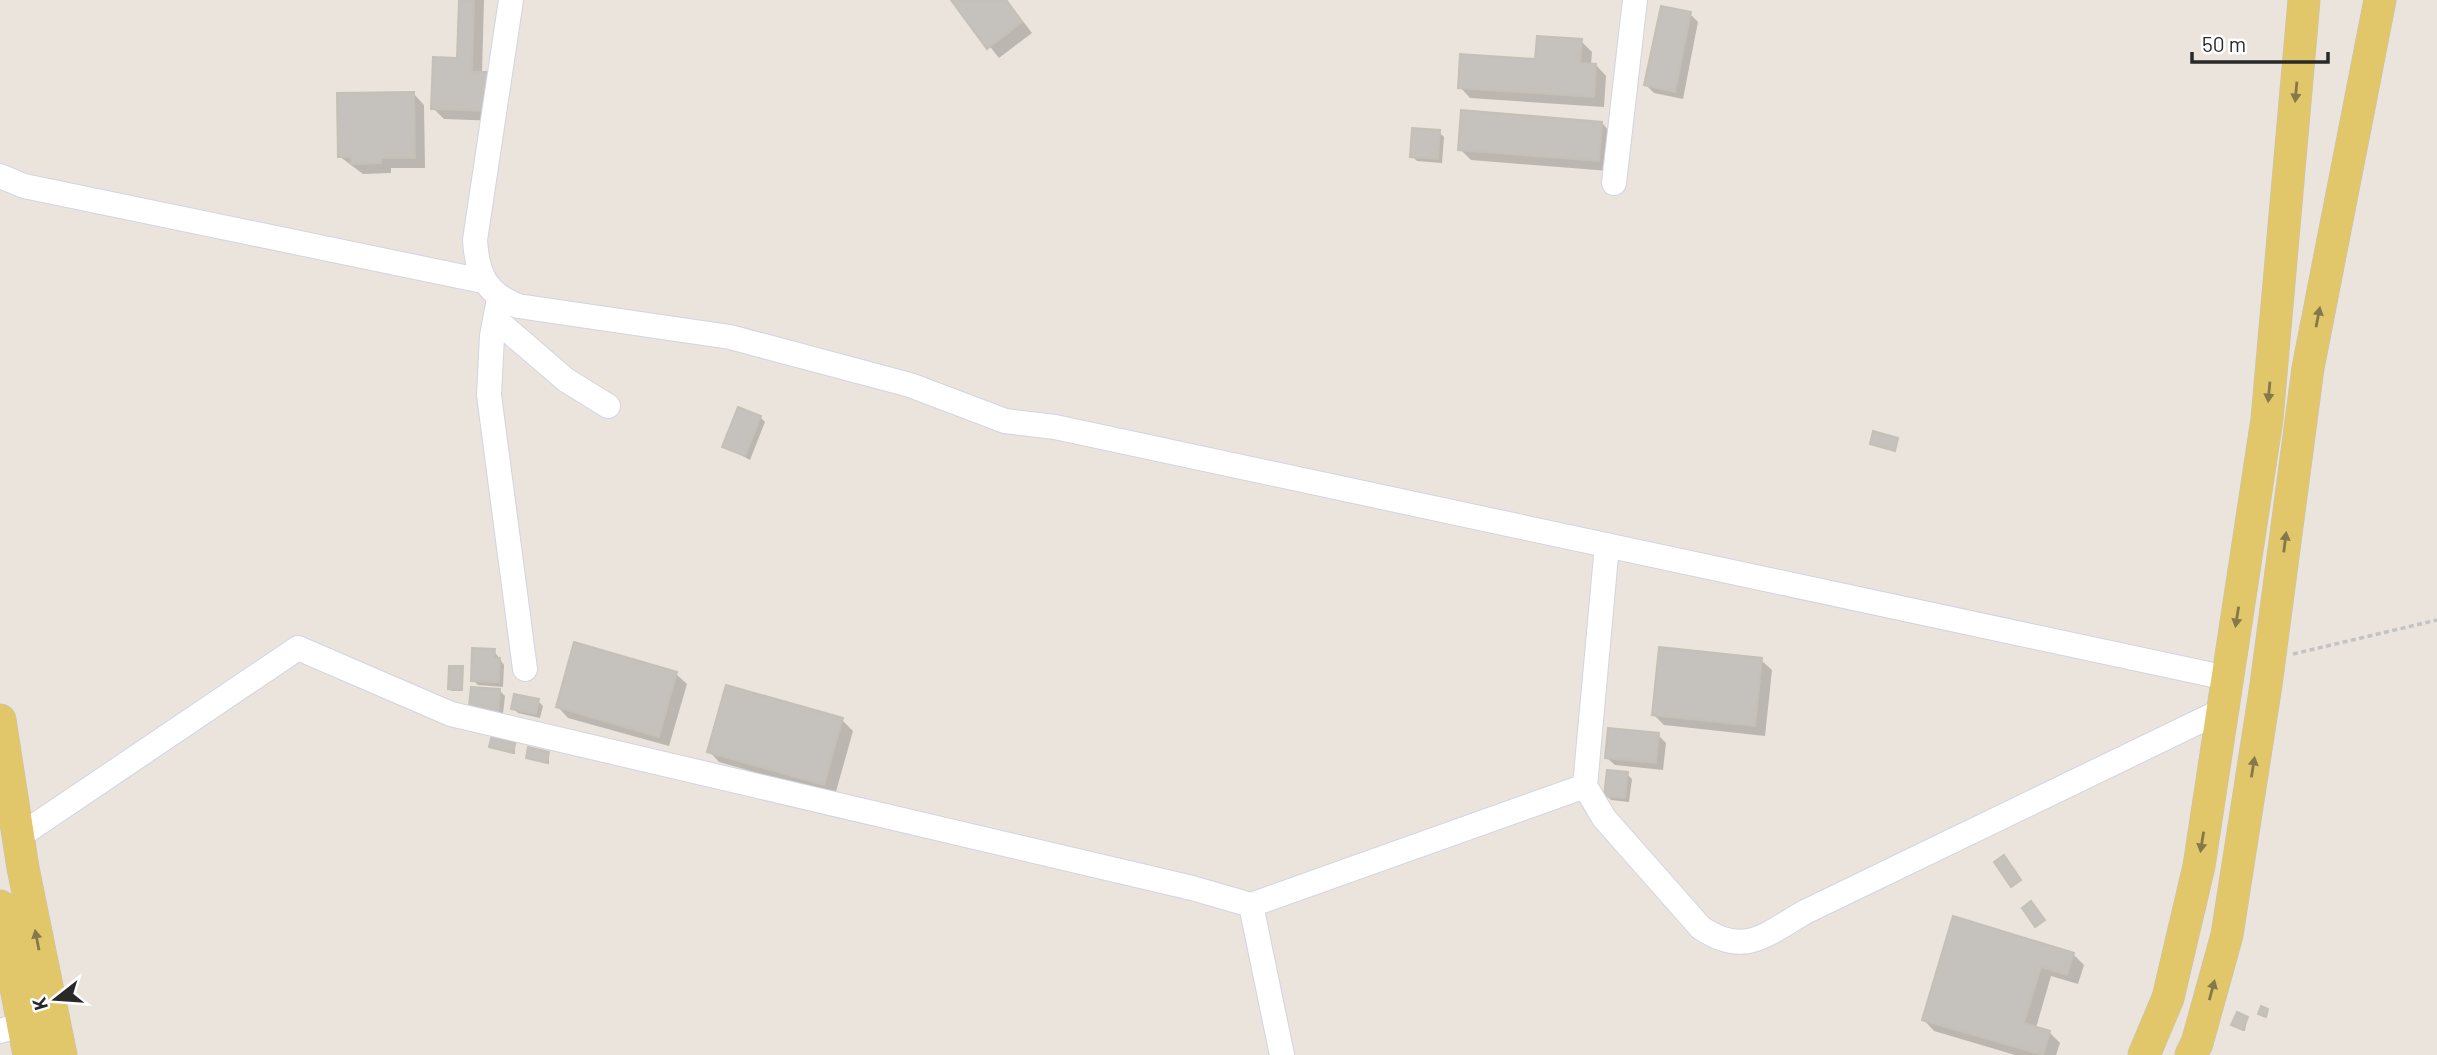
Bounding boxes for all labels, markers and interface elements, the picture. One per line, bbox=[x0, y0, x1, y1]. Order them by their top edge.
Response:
scale bar bbox=[2192, 21, 2328, 65]
text: 50 m bbox=[2202, 31, 2246, 56]
one-way arrow bbox=[2290, 82, 2301, 104]
one-way arrow bbox=[2313, 306, 2324, 328]
one-way arrow bbox=[2263, 381, 2274, 403]
one-way arrow bbox=[2280, 531, 2291, 553]
one-way arrow bbox=[2231, 606, 2242, 628]
one-way arrow bbox=[2248, 756, 2259, 778]
one-way arrow bbox=[2197, 831, 2208, 853]
one-way arrow bbox=[31, 929, 42, 951]
north arrow bbox=[21, 964, 91, 1034]
one-way arrow bbox=[2207, 980, 2217, 1001]
text: K bbox=[26, 995, 52, 1013]

